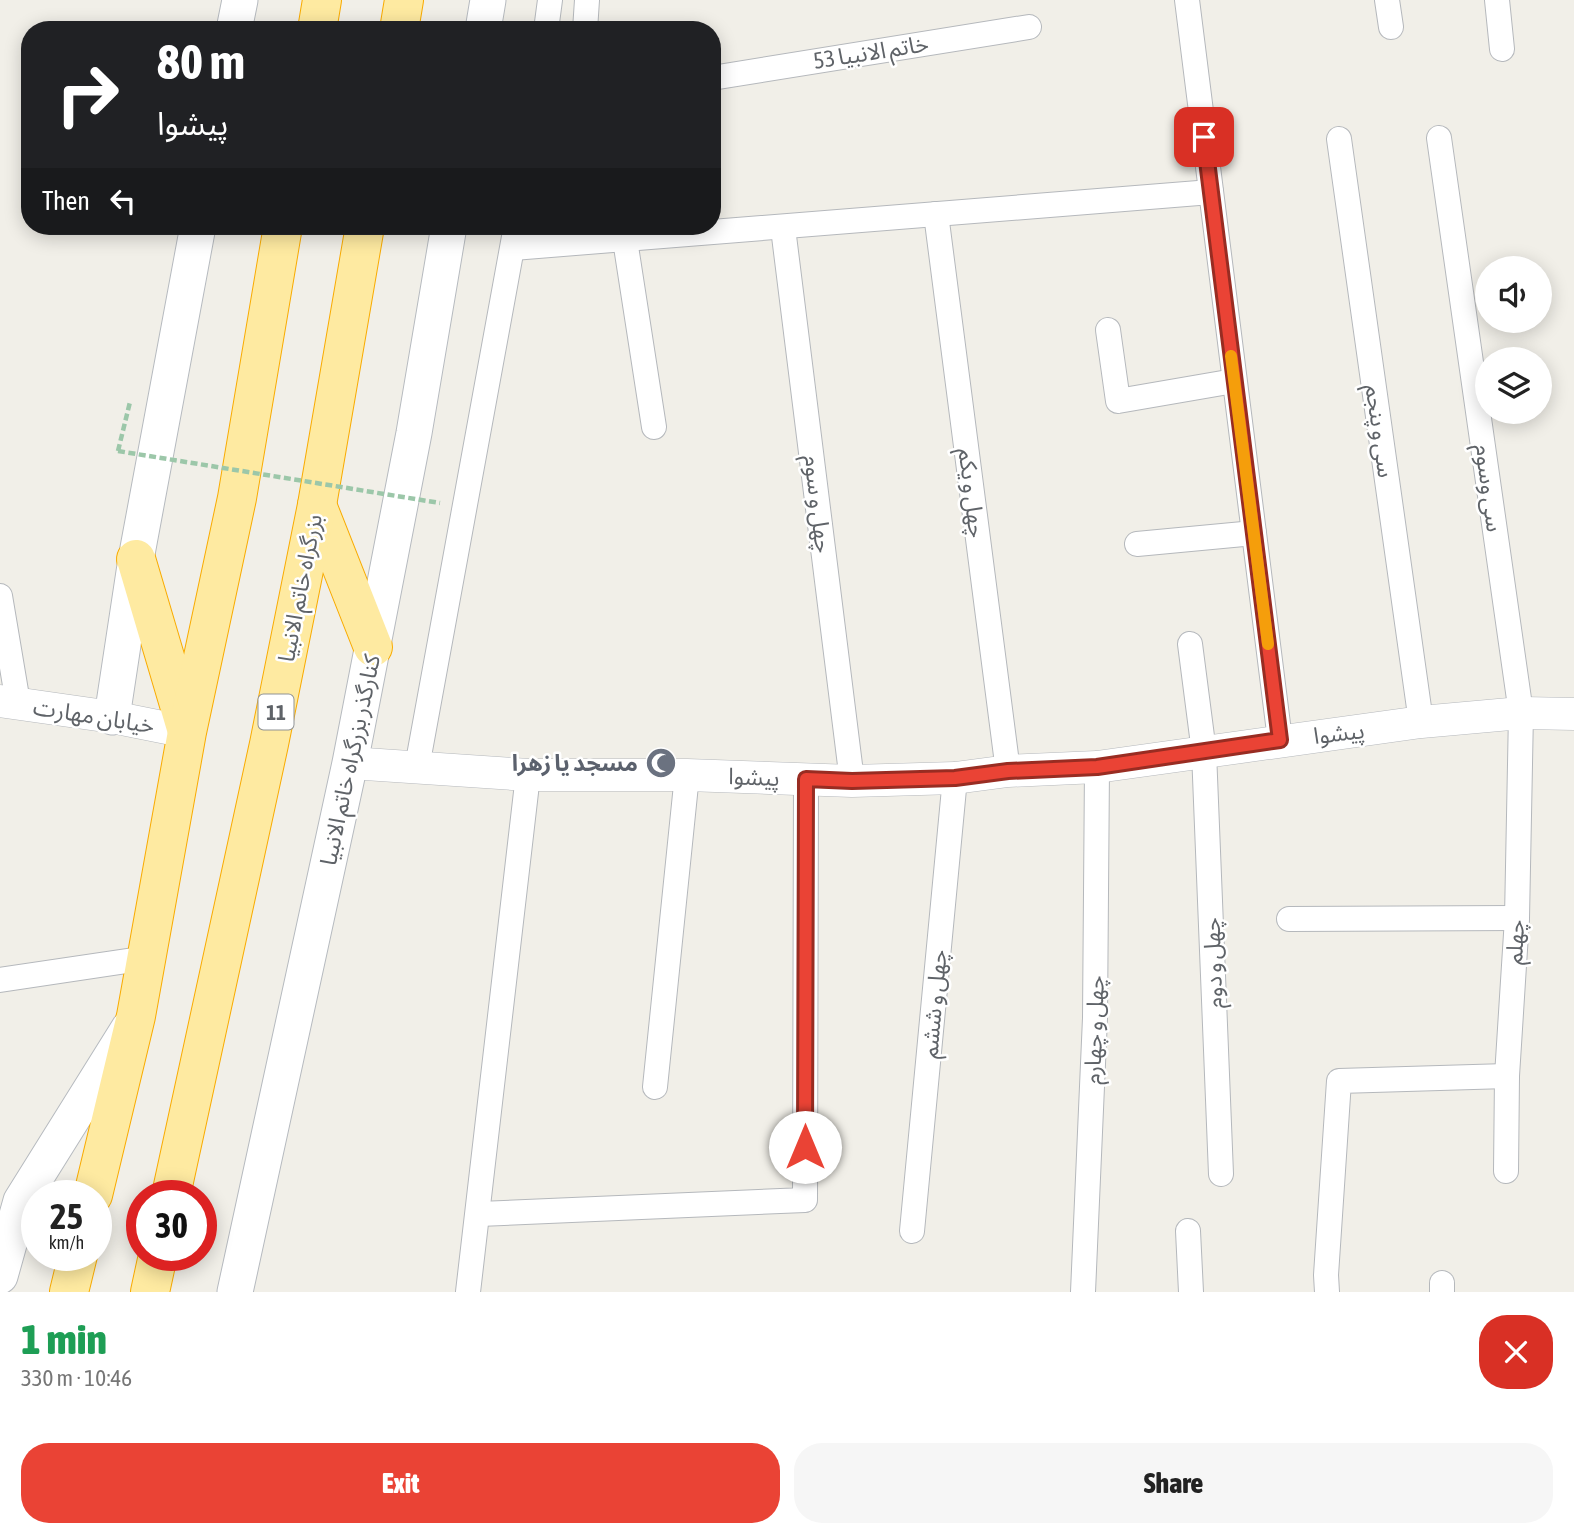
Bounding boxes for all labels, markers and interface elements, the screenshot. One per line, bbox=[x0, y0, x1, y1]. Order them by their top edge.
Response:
street label: خاتم الانبیا 53 bbox=[812, 30, 931, 78]
text: 80 m bbox=[157, 33, 245, 89]
icon: right bbox=[42, 49, 133, 140]
text: پیشوا bbox=[157, 105, 228, 142]
pin bbox=[1174, 107, 1234, 167]
icon: arrive bbox=[1185, 118, 1223, 156]
icon: left bbox=[104, 182, 142, 220]
text: Then bbox=[42, 186, 90, 216]
map controls bbox=[1475, 256, 1552, 424]
button: sound bbox=[1475, 256, 1552, 333]
button: layers bbox=[1475, 347, 1552, 424]
street label: سی و پنجم bbox=[1357, 383, 1399, 480]
street label: سی وسوم bbox=[1465, 442, 1508, 534]
street label: چهل و یکم bbox=[950, 447, 990, 540]
street label: چهل و سوم bbox=[794, 453, 837, 555]
street label: بزرگراه خاتم الانبیا bbox=[273, 512, 331, 665]
street label: کنارگذر بزرگراه خاتم الانبیا bbox=[315, 652, 389, 869]
street label: خیابان مهارت bbox=[31, 694, 156, 739]
road number: 11 bbox=[258, 694, 294, 730]
street label: پیشوا bbox=[1312, 717, 1366, 751]
mosque icon: مسجد یا زهرا bbox=[644, 746, 678, 780]
place label: مسجد یا زهرا bbox=[512, 750, 638, 777]
street label: پیشوا bbox=[728, 763, 780, 793]
street label: چهل و دوم bbox=[1198, 917, 1233, 1009]
street label: چهلم bbox=[1501, 919, 1533, 965]
street label: چهل و ششم bbox=[916, 949, 956, 1060]
street label: چهل و چهارم bbox=[1079, 975, 1114, 1085]
position arrow bbox=[768, 1110, 842, 1184]
speed limit sign: 30 bbox=[126, 1180, 217, 1271]
text: 25 bbox=[50, 1196, 83, 1236]
text: km/h bbox=[49, 1232, 84, 1253]
text: 1 min bbox=[21, 1315, 107, 1363]
button: close bbox=[1479, 1315, 1553, 1389]
text: 330 m · 10:46 bbox=[21, 1365, 132, 1391]
button: Exit bbox=[21, 1443, 780, 1523]
button: Share bbox=[794, 1443, 1553, 1523]

